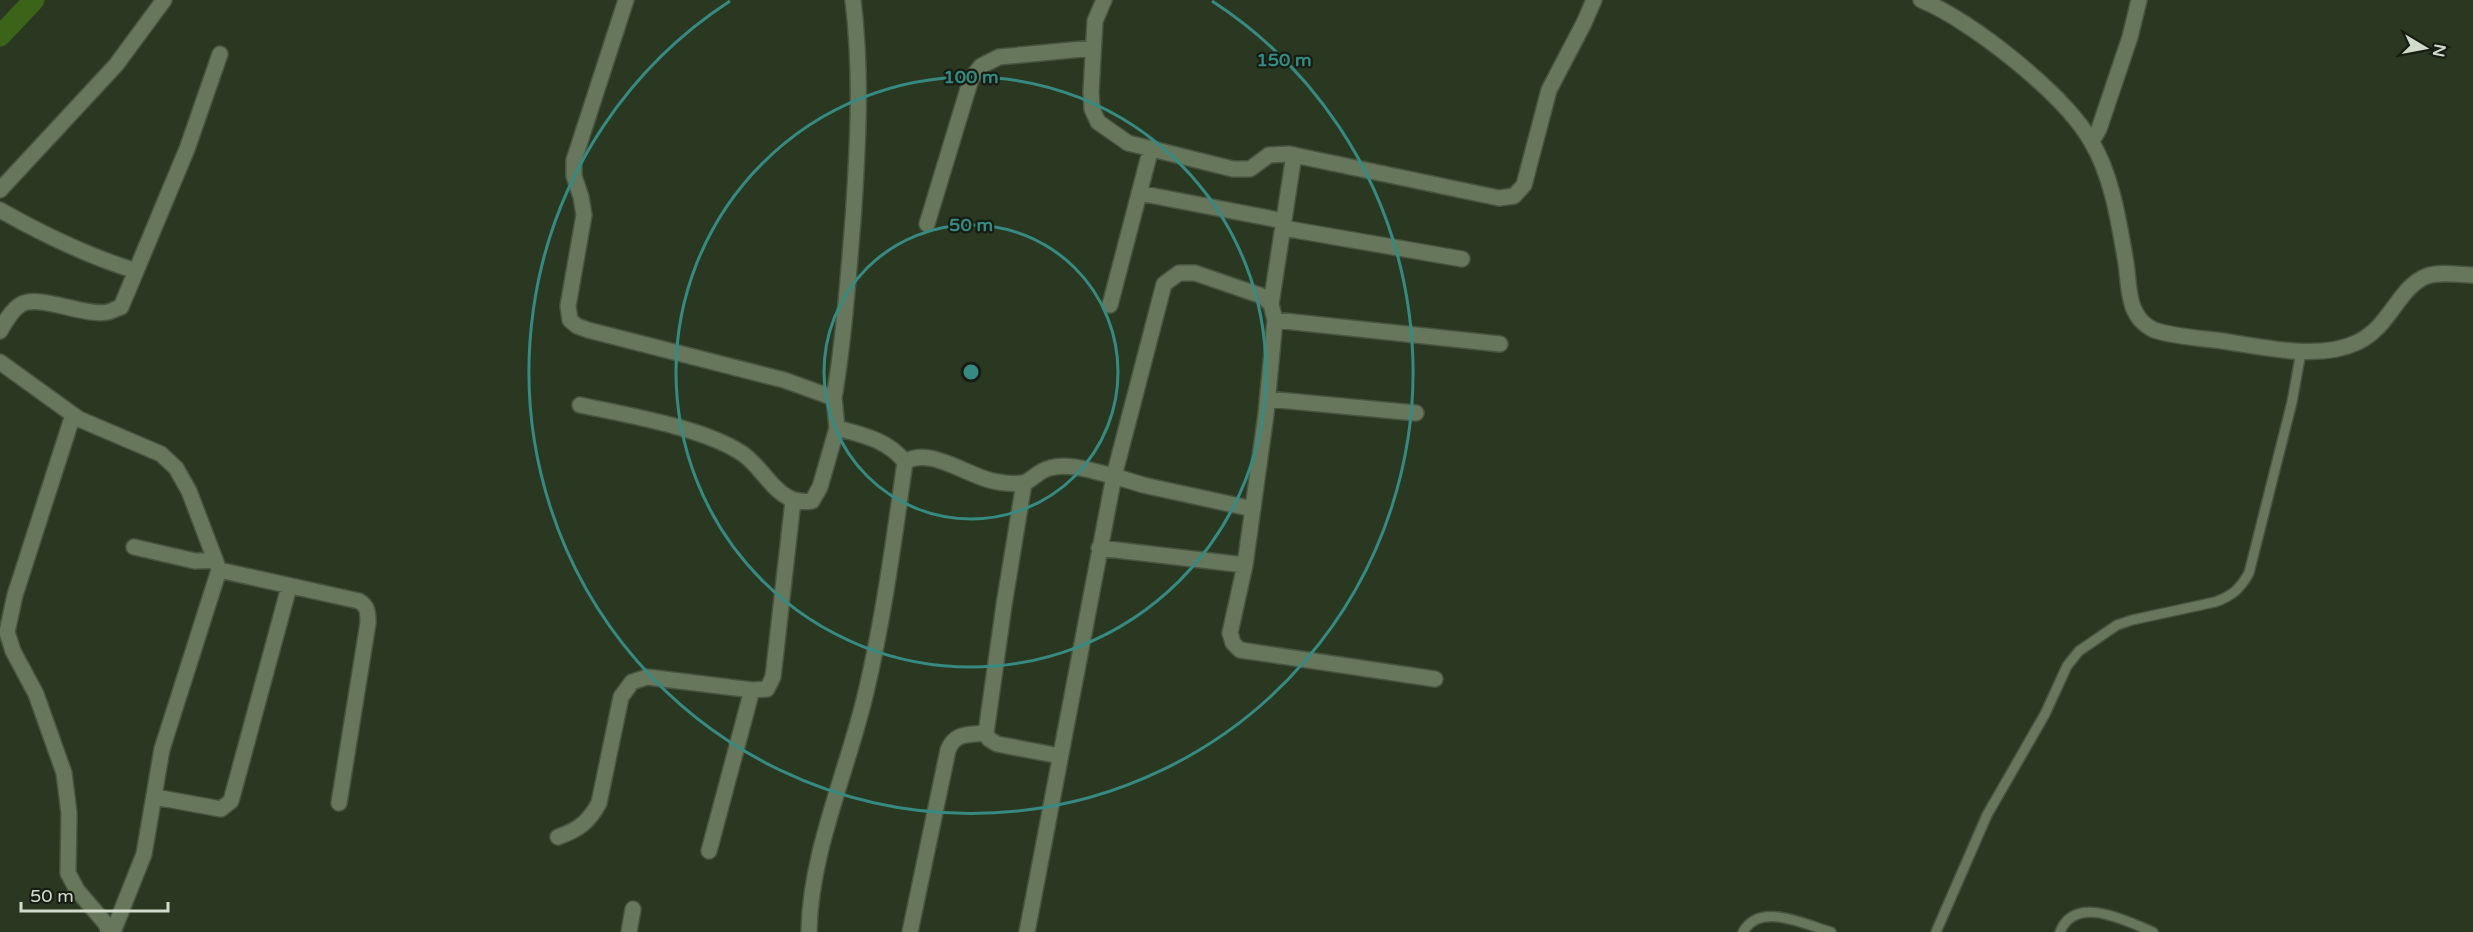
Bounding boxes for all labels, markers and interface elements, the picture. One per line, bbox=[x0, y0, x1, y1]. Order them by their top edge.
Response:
north arrow bbox=[2395, 18, 2455, 78]
text: N bbox=[2428, 42, 2450, 58]
text: 150 m bbox=[1256, 49, 1312, 71]
text: 100 m bbox=[943, 66, 999, 88]
text: 50 m bbox=[949, 214, 993, 236]
centre of rings bbox=[961, 362, 981, 382]
scale bar bbox=[21, 875, 168, 913]
text: 50 m bbox=[30, 885, 74, 907]

